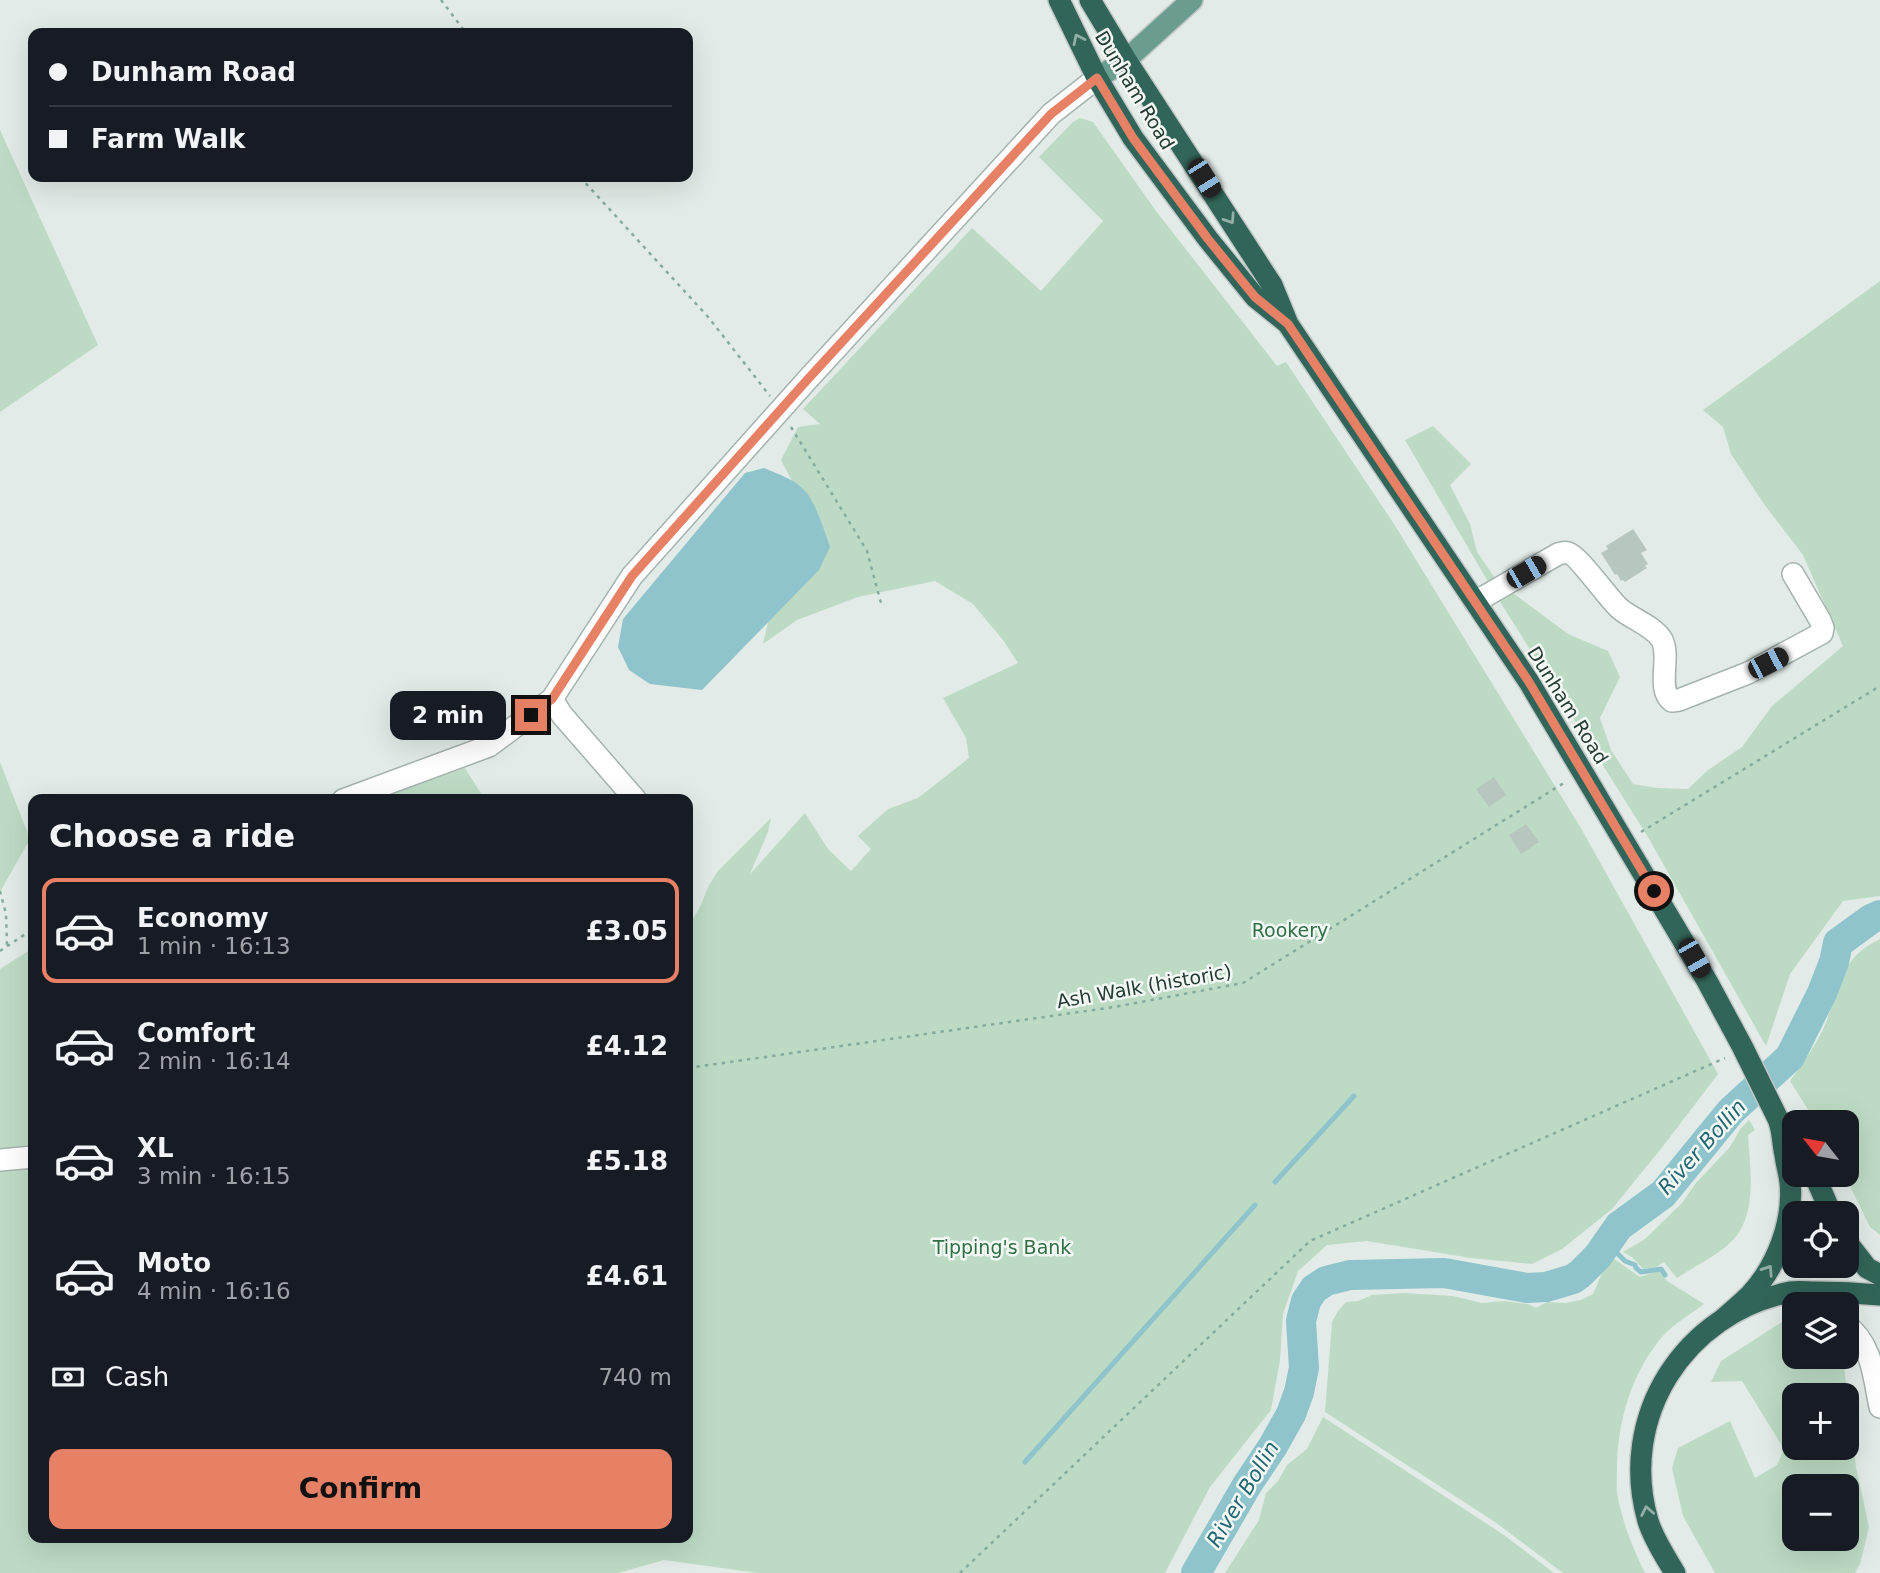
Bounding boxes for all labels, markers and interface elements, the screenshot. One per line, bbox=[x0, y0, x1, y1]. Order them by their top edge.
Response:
street label: Dunham Road bbox=[1091, 27, 1179, 153]
one-way arrow bbox=[1073, 34, 1087, 46]
text: Dunham Road bbox=[91, 57, 296, 87]
text: Farm Walk bbox=[91, 124, 245, 154]
car bbox=[1184, 155, 1225, 201]
one-way arrow bbox=[1222, 212, 1235, 225]
car bbox=[1503, 552, 1550, 592]
street label: Dunham Road bbox=[1523, 642, 1613, 768]
car bbox=[1745, 644, 1792, 682]
callout: 2 min bbox=[391, 690, 506, 740]
route end bbox=[515, 699, 547, 731]
text: 2 min bbox=[412, 702, 484, 728]
text: Choose a ride bbox=[49, 817, 295, 855]
route start bbox=[1638, 875, 1670, 907]
icon: car bbox=[53, 899, 116, 962]
text: Economy bbox=[137, 903, 268, 933]
text: £3.05 bbox=[586, 916, 668, 946]
park label: Rookery bbox=[1252, 919, 1328, 941]
text: 1 min · 16:13 bbox=[137, 933, 291, 959]
car bbox=[1675, 935, 1714, 981]
street label: Ash Walk (historic) bbox=[1055, 960, 1233, 1012]
icon: car bbox=[53, 1014, 116, 1077]
text: Comfort bbox=[137, 1018, 255, 1048]
text: £4.12 bbox=[586, 1031, 668, 1061]
text: 2 min · 16:14 bbox=[137, 1048, 291, 1074]
water label: River Bollin bbox=[1653, 1095, 1751, 1199]
north arrow bbox=[1782, 1110, 1858, 1186]
map controls bbox=[1782, 1110, 1859, 1551]
icon: car bbox=[53, 1129, 116, 1192]
text: XL bbox=[137, 1133, 174, 1163]
text: £5.18 bbox=[586, 1146, 668, 1176]
text: 3 min · 16:15 bbox=[137, 1163, 291, 1189]
button: locate bbox=[1782, 1201, 1859, 1278]
park label: Tipping's Bank bbox=[932, 1236, 1071, 1258]
icon: car bbox=[53, 1244, 116, 1307]
text: Moto bbox=[137, 1248, 211, 1278]
text: £4.61 bbox=[586, 1261, 668, 1291]
one-way arrow bbox=[1760, 1265, 1773, 1278]
text: 4 min · 16:16 bbox=[137, 1278, 291, 1304]
button: layers bbox=[1782, 1292, 1859, 1369]
icon: cash bbox=[49, 1358, 87, 1396]
text: Cash bbox=[105, 1362, 169, 1392]
text: 740 m bbox=[598, 1364, 672, 1390]
button: + bbox=[1782, 1383, 1859, 1460]
water label: River Bollin bbox=[1202, 1437, 1284, 1551]
button: Confirm bbox=[49, 1449, 672, 1529]
button: − bbox=[1782, 1474, 1859, 1551]
one-way arrow bbox=[1640, 1505, 1655, 1517]

